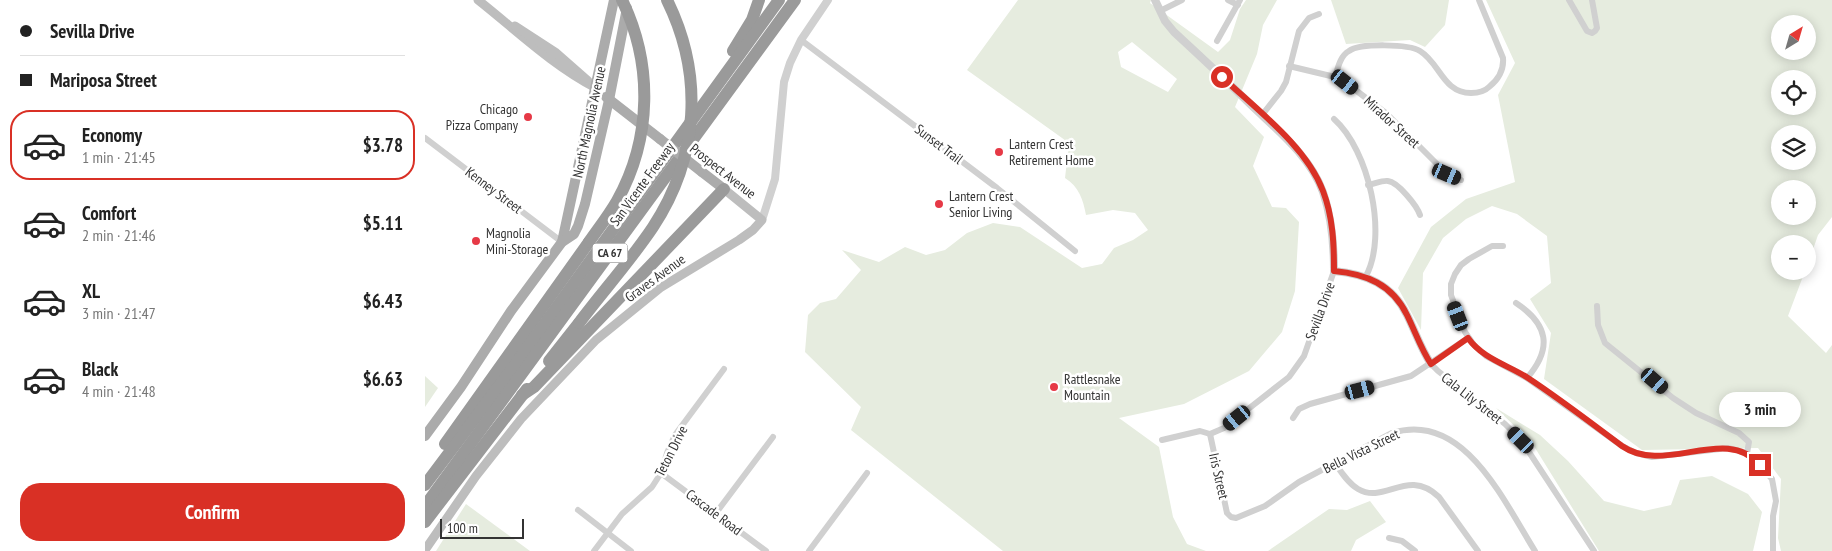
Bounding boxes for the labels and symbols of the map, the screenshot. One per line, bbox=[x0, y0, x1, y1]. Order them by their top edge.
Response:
north arrow bbox=[1771, 15, 1816, 60]
street label: North Magnolia Avenue bbox=[568, 64, 610, 179]
route start bbox=[1211, 66, 1233, 88]
car bbox=[1328, 67, 1361, 97]
street label: Mirador Street bbox=[1360, 92, 1424, 152]
place label: Chicago Pizza Company bbox=[446, 100, 519, 134]
marker: Chicago Pizza Company bbox=[522, 111, 534, 123]
street label: Sunset Trail bbox=[911, 120, 967, 168]
place label: Lantern Crest Retirement Home bbox=[1009, 135, 1094, 169]
street label: San Vicente Freeway bbox=[606, 138, 679, 229]
street label: Prospect Avenue bbox=[686, 140, 760, 203]
marker: Lantern Crest Retirement Home bbox=[993, 146, 1005, 158]
car bbox=[1430, 161, 1463, 187]
street label: Kenney Street bbox=[462, 163, 526, 217]
place label: Lantern Crest Senior Living bbox=[949, 187, 1013, 221]
marker: Lantern Crest Senior Living bbox=[933, 198, 945, 210]
place label: Magnolia Mini-Storage bbox=[486, 224, 548, 258]
marker: Magnolia Mini-Storage bbox=[470, 235, 482, 247]
road number: CA 67 bbox=[593, 244, 627, 262]
street label: Graves Avenue bbox=[621, 250, 689, 306]
street label: Sevilla Drive bbox=[1301, 279, 1339, 343]
car bbox=[1445, 299, 1470, 333]
car bbox=[1638, 365, 1671, 397]
street label: Cala Lily Street bbox=[1438, 369, 1506, 428]
place label: Rattlesnake Mountain bbox=[1064, 370, 1121, 404]
car bbox=[1343, 379, 1376, 401]
marker: Rattlesnake Mountain bbox=[1048, 381, 1060, 393]
callout: 3 min bbox=[1719, 392, 1801, 428]
car bbox=[1220, 403, 1253, 433]
street label: Teton Drive bbox=[651, 422, 692, 480]
car bbox=[1505, 424, 1536, 456]
street label: Bella Vista Street bbox=[1320, 425, 1402, 477]
street label: Iris Street bbox=[1205, 451, 1233, 501]
route end bbox=[1749, 454, 1771, 476]
street label: Cascade Road bbox=[682, 485, 746, 539]
scale bar bbox=[440, 516, 524, 539]

